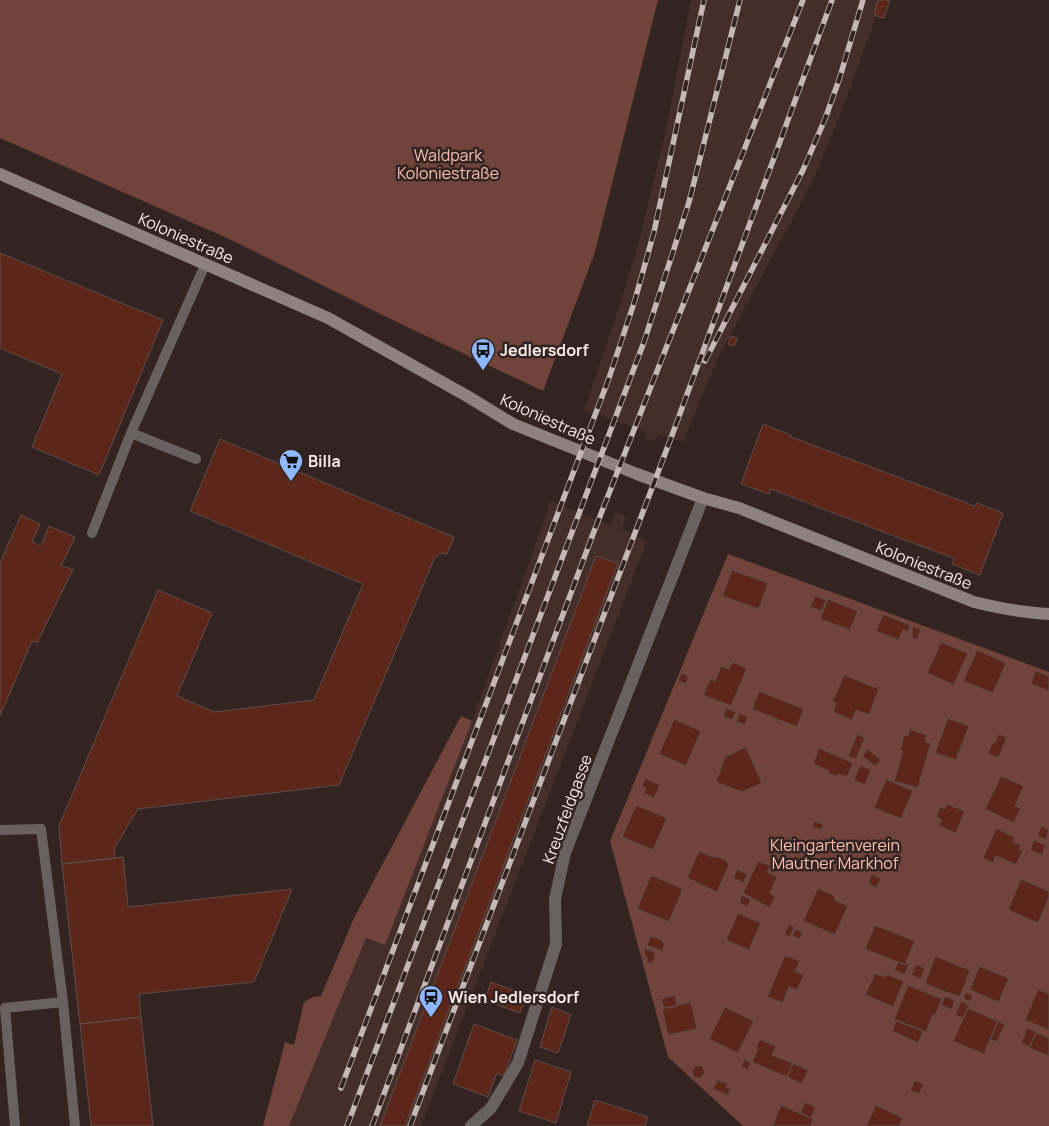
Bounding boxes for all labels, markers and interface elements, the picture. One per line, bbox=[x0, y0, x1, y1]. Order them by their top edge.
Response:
park label: Waldpark Koloniestraße bbox=[397, 144, 499, 184]
street label: Koloniestraße bbox=[135, 207, 237, 269]
bus stop icon: Jedlersdorf bbox=[470, 337, 496, 371]
place label: Jedlersdorf bbox=[500, 339, 589, 361]
street label: Koloniestraße bbox=[497, 388, 599, 450]
supermarket icon: Billa bbox=[278, 448, 304, 482]
place label: Billa bbox=[308, 450, 341, 472]
street label: Koloniestraße bbox=[873, 536, 975, 594]
street label: Kreuzfeldgasse bbox=[537, 751, 597, 867]
park label: Kleingartenverein Mautner Markhof bbox=[770, 834, 900, 874]
station icon: Wien Jedlersdorf bbox=[418, 984, 444, 1018]
place label: Wien Jedlersdorf bbox=[448, 986, 579, 1008]

